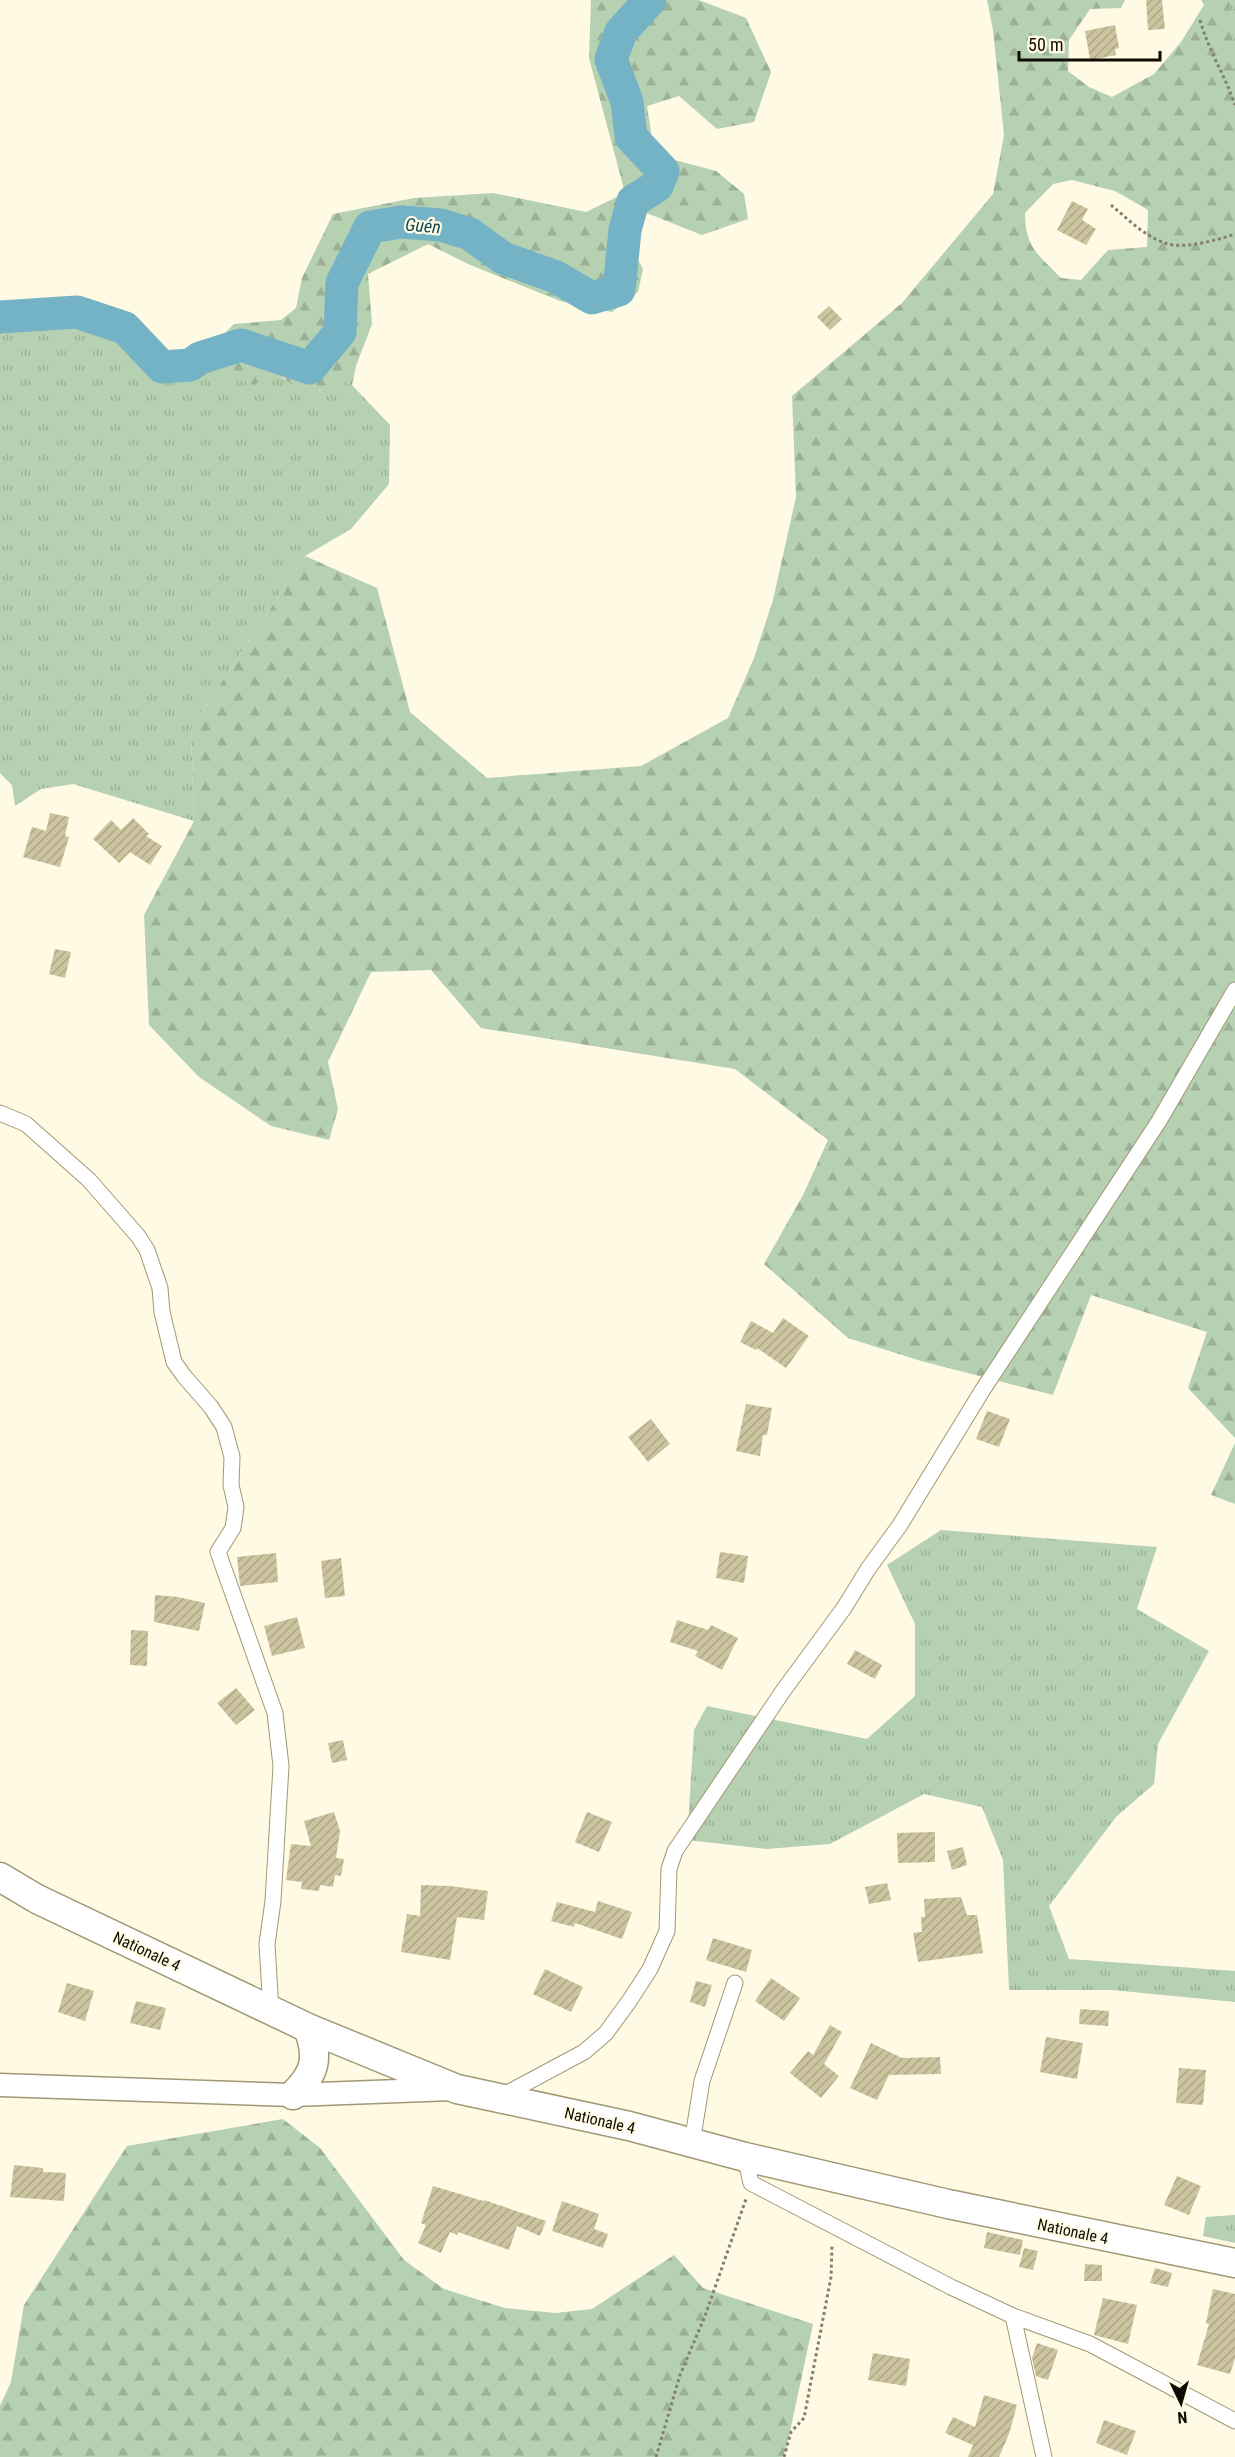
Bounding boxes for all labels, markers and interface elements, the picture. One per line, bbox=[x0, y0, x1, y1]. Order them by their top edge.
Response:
scale bar bbox=[1019, 24, 1160, 62]
text: 50 m bbox=[1028, 34, 1063, 55]
water label: Guén bbox=[404, 213, 442, 238]
street label: Nationale 4 bbox=[110, 1928, 184, 1975]
street label: Nationale 4 bbox=[563, 2103, 637, 2138]
street label: Nationale 4 bbox=[1036, 2215, 1110, 2248]
north arrow bbox=[1151, 2373, 1211, 2433]
text: N bbox=[1177, 2408, 1188, 2427]

